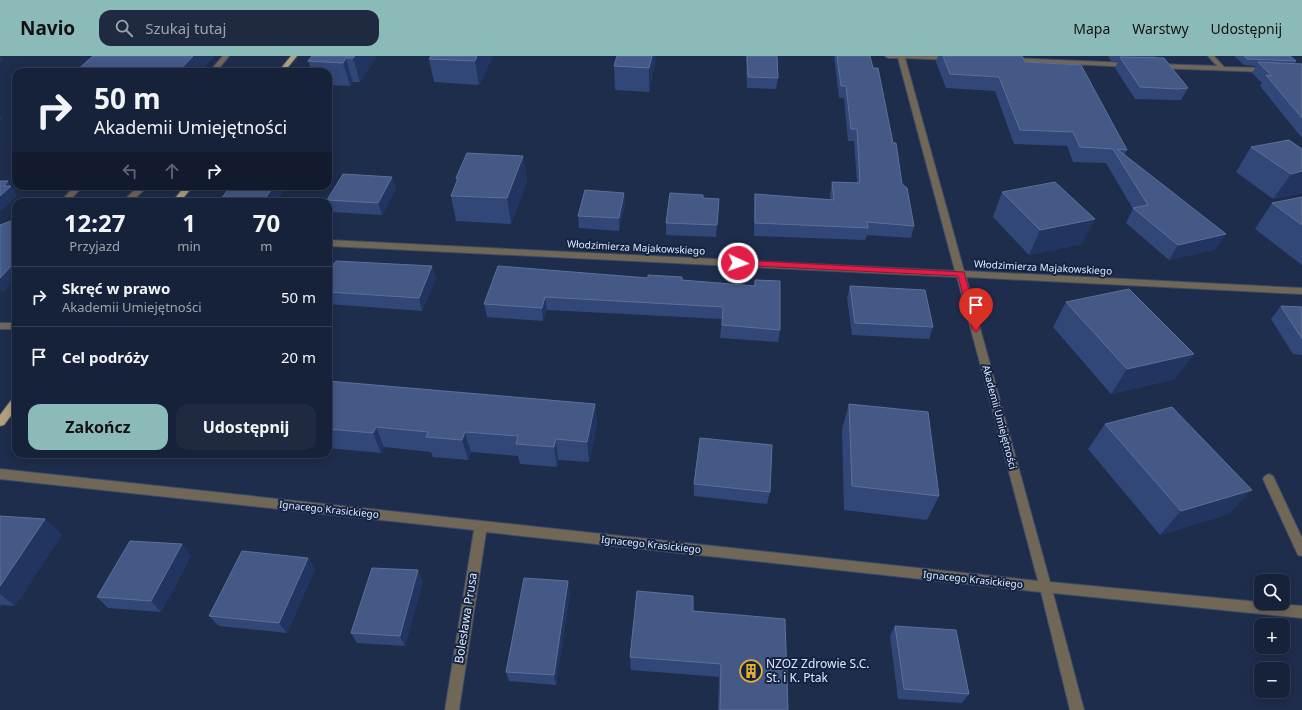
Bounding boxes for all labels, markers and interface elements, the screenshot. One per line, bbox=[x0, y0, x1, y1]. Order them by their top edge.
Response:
search box bbox=[99, 10, 379, 46]
text: Navio bbox=[20, 15, 75, 41]
icon: search bbox=[113, 17, 135, 39]
text: Szukaj tutaj bbox=[145, 18, 226, 38]
text: Mapa bbox=[1073, 19, 1110, 38]
text: Warstwy bbox=[1132, 19, 1189, 38]
text: Udostępnij bbox=[1211, 19, 1282, 38]
text: 50 m bbox=[94, 79, 161, 117]
icon: right bbox=[28, 84, 80, 136]
text: Akademii Umiejętności bbox=[94, 115, 287, 139]
icon: left bbox=[119, 160, 141, 182]
icon: ahead bbox=[161, 160, 183, 182]
icon: right bbox=[203, 160, 225, 182]
text: 12:27 bbox=[64, 206, 125, 239]
text: 1 bbox=[182, 206, 196, 239]
text: 70 bbox=[253, 206, 280, 239]
street label: Włodzimierza Majakowskiego bbox=[567, 236, 705, 258]
text: Przyjazd bbox=[69, 237, 120, 255]
text: min bbox=[177, 237, 201, 255]
text: m bbox=[260, 237, 273, 255]
position arrow bbox=[717, 242, 759, 284]
street label: Włodzimierza Majakowskiego bbox=[974, 256, 1112, 278]
text: Skręć w prawo bbox=[62, 278, 170, 298]
icon: right bbox=[28, 286, 50, 308]
text: 50 m bbox=[281, 287, 316, 307]
pin bbox=[959, 288, 993, 329]
icon: arrive bbox=[965, 294, 987, 316]
text: Akademii Umiejętności bbox=[62, 298, 202, 316]
icon: arrive bbox=[28, 346, 50, 368]
text: Cel podróży bbox=[62, 347, 149, 367]
text: 20 m bbox=[281, 347, 316, 367]
street label: Akademii Umiejętności bbox=[979, 363, 1021, 471]
button: Zakończ bbox=[28, 404, 168, 450]
button: Udostępnij bbox=[176, 404, 316, 450]
street label: Ignacego Krasickiego bbox=[278, 497, 380, 521]
street label: Ignacego Krasickiego bbox=[600, 532, 702, 556]
street label: Ignacego Krasickiego bbox=[922, 567, 1024, 591]
street label: Bolesława Prusa bbox=[450, 571, 481, 665]
map controls bbox=[1254, 574, 1290, 698]
button: search bbox=[1254, 574, 1290, 610]
button: + bbox=[1254, 618, 1290, 654]
place label: NZOZ Zdrowie S.C. St. i K. Ptak bbox=[766, 655, 870, 686]
building icon: NZOZ Zdrowie S.C. St. i K. Ptak bbox=[738, 658, 764, 684]
button: − bbox=[1254, 662, 1290, 698]

